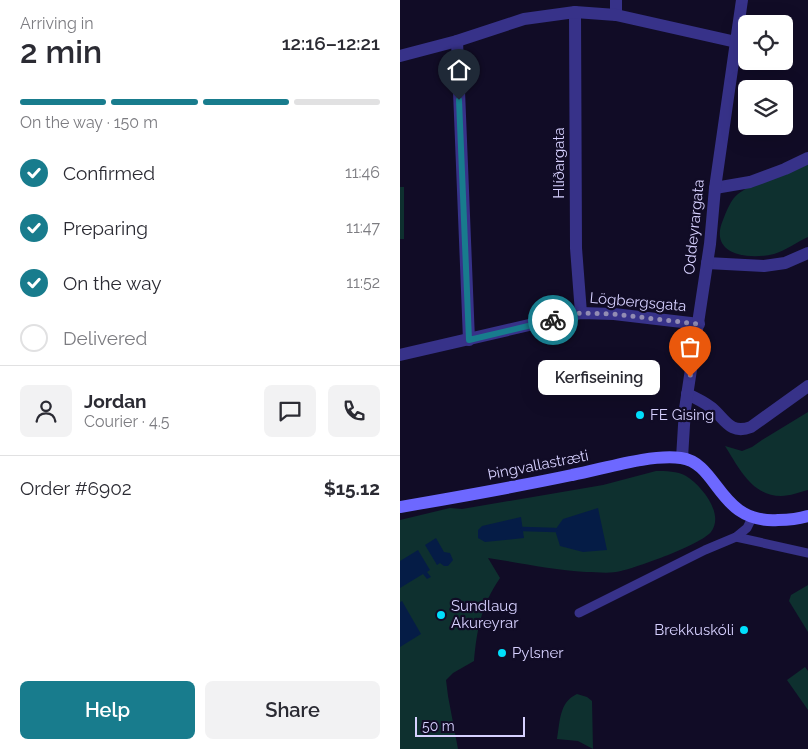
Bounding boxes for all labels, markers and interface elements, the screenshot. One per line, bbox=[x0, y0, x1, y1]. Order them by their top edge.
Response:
text: Arriving in bbox=[20, 14, 94, 33]
map controls bbox=[738, 15, 793, 135]
button: locate bbox=[738, 15, 793, 70]
text: 12:16–12:21 bbox=[282, 32, 380, 54]
text: 2 min bbox=[20, 33, 102, 70]
pin bbox=[438, 49, 480, 100]
icon: home bbox=[445, 56, 473, 84]
button: layers bbox=[738, 80, 793, 135]
text: On the way · 150 m bbox=[20, 113, 158, 132]
street label: Hlíðargata bbox=[550, 127, 568, 199]
icon: check bbox=[20, 159, 48, 187]
text: Confirmed bbox=[63, 162, 155, 184]
text: 11:46 bbox=[345, 163, 380, 182]
street label: Oddeyrargata bbox=[680, 178, 708, 276]
icon: check bbox=[20, 214, 48, 242]
text: Preparing bbox=[63, 217, 148, 239]
text: 11:47 bbox=[346, 218, 380, 237]
icon: check bbox=[20, 269, 48, 297]
text: On the way bbox=[63, 272, 162, 294]
text: 11:52 bbox=[346, 273, 380, 292]
street label: Lögbergsgata bbox=[589, 289, 687, 315]
courier bbox=[528, 295, 578, 345]
icon: bike bbox=[539, 306, 567, 334]
pin bbox=[669, 326, 711, 377]
text: Delivered bbox=[63, 327, 147, 349]
icon: bag bbox=[676, 333, 704, 361]
callout: Kerfiseining bbox=[538, 360, 660, 394]
text: Kerfiseining bbox=[555, 368, 643, 387]
button: person bbox=[20, 385, 72, 437]
button: chat bbox=[264, 385, 316, 437]
button: phone bbox=[328, 385, 380, 437]
text: Jordan bbox=[84, 390, 147, 412]
place label: FE Gising bbox=[650, 406, 714, 424]
marker: FE Gising bbox=[634, 409, 646, 421]
text: Courier · 4.5 bbox=[84, 412, 169, 431]
street label: Þingvallastræti bbox=[486, 446, 590, 484]
text: Order #6902 bbox=[20, 477, 132, 499]
text: $15.12 bbox=[324, 477, 380, 499]
place label: Sundlaug Akureyrar bbox=[451, 597, 519, 632]
marker: Sundlaug Akureyrar bbox=[435, 609, 447, 621]
place label: Brekkuskóli bbox=[654, 621, 734, 639]
marker: Brekkuskóli bbox=[738, 624, 750, 636]
place label: Pylsner bbox=[512, 644, 564, 662]
marker: Pylsner bbox=[496, 647, 508, 659]
button: Help bbox=[20, 681, 195, 739]
button: Share bbox=[205, 681, 380, 739]
scale bar bbox=[415, 714, 525, 737]
text: 50 m bbox=[422, 718, 455, 734]

